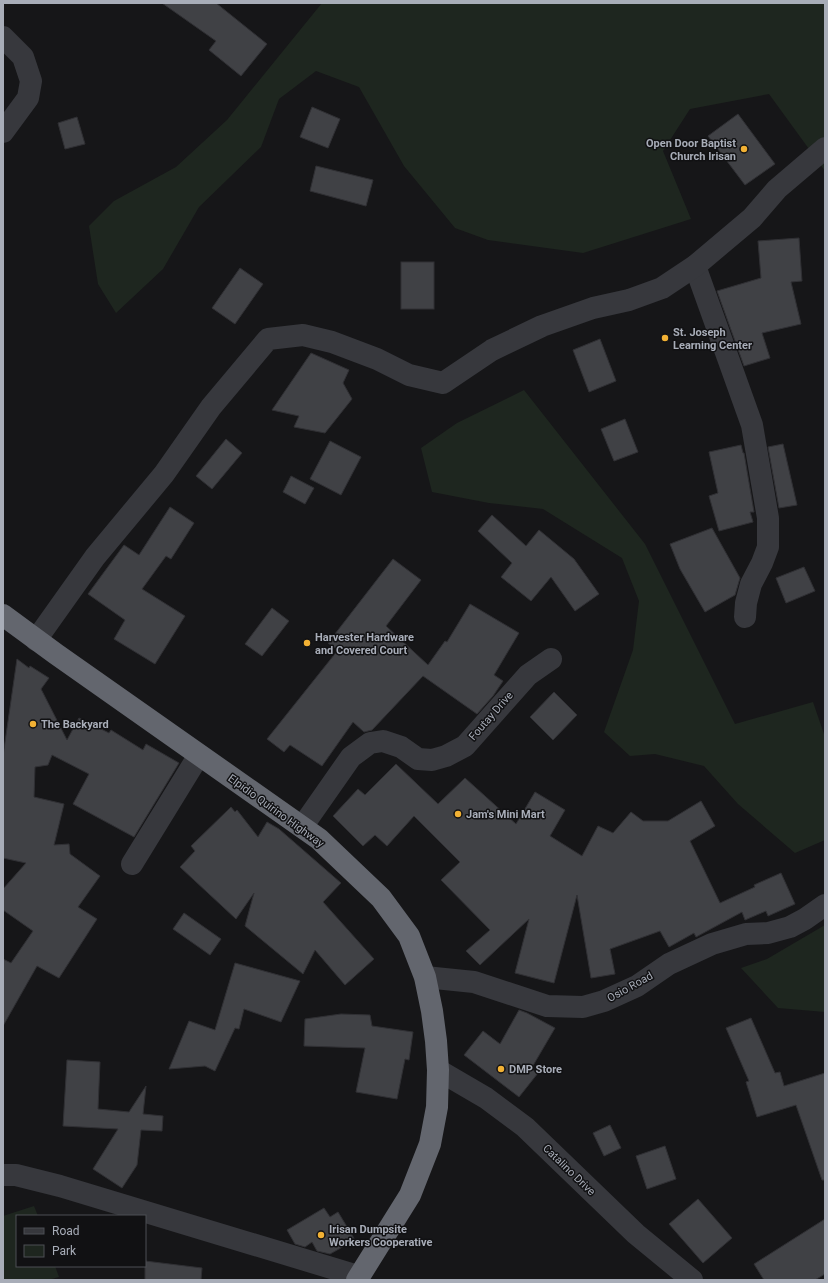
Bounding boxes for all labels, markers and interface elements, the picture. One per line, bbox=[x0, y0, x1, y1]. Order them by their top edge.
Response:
place label: Open Door Baptist Church Irisan bbox=[646, 137, 736, 163]
marker: Open Door Baptist Church Irisan bbox=[739, 144, 749, 154]
place label: St. Joseph Learning Center bbox=[673, 326, 752, 352]
marker: St. Joseph Learning Center bbox=[660, 333, 670, 343]
place label: Harvester Hardware and Covered Court bbox=[315, 631, 414, 657]
marker: Harvester Hardware and Covered Court bbox=[302, 638, 312, 648]
street label: Foutay Drive bbox=[466, 689, 516, 743]
place label: The Backyard bbox=[41, 718, 109, 731]
marker: The Backyard bbox=[28, 719, 38, 729]
street label: Elpidio Quirino Highway bbox=[225, 772, 327, 851]
place label: Jam's Mini Mart bbox=[466, 808, 545, 821]
marker: Jam's Mini Mart bbox=[453, 809, 463, 819]
street label: Osio Road bbox=[605, 969, 655, 1005]
place label: DMP Store bbox=[509, 1063, 562, 1076]
marker: DMP Store bbox=[496, 1064, 506, 1074]
street label: Catalino Drive bbox=[540, 1142, 598, 1198]
legend bbox=[16, 1215, 146, 1267]
place label: Irisan Dumpsite Workers Cooperative bbox=[329, 1223, 432, 1249]
text: Road bbox=[52, 1224, 80, 1238]
marker: Irisan Dumpsite Workers Cooperative bbox=[316, 1230, 326, 1240]
text: Park bbox=[52, 1244, 77, 1258]

